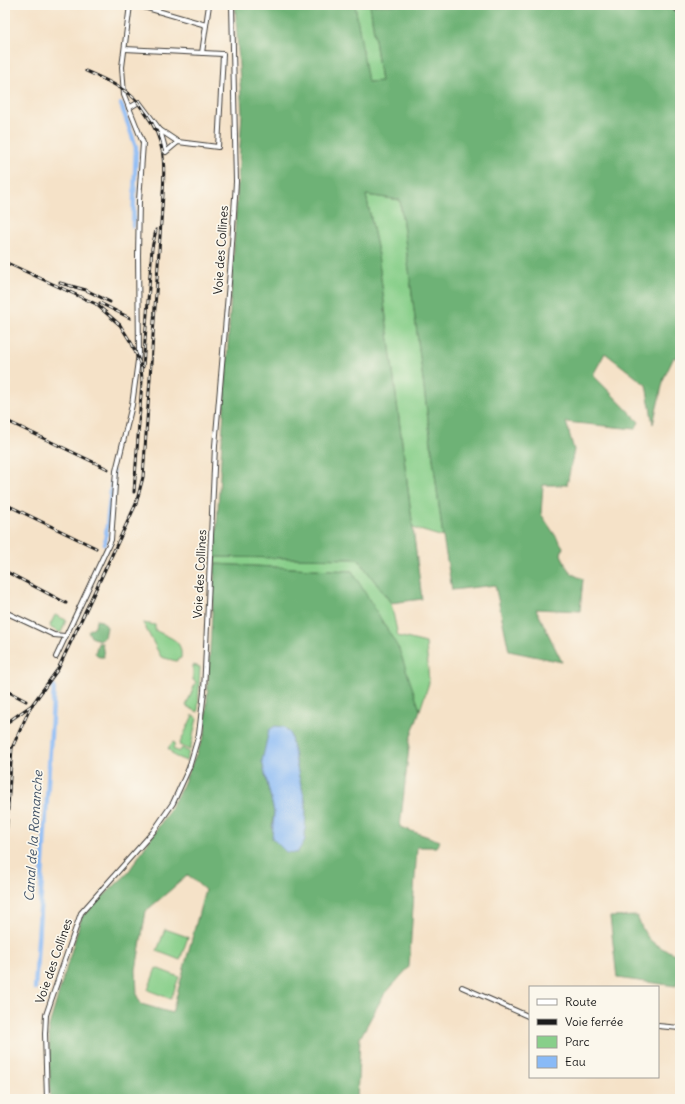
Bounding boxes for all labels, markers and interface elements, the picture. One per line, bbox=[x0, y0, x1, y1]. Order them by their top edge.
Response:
street label: Voie des Collines bbox=[210, 205, 231, 295]
street label: Voie des Collines bbox=[190, 529, 209, 619]
water label: Canal de la Romanche bbox=[20, 769, 47, 902]
street label: Voie des Collines bbox=[32, 916, 75, 1005]
legend bbox=[529, 986, 659, 1078]
text: Route bbox=[565, 994, 597, 1009]
text: Voie ferrée bbox=[565, 1014, 623, 1029]
text: Parc bbox=[565, 1034, 590, 1049]
text: Eau bbox=[565, 1054, 586, 1069]

